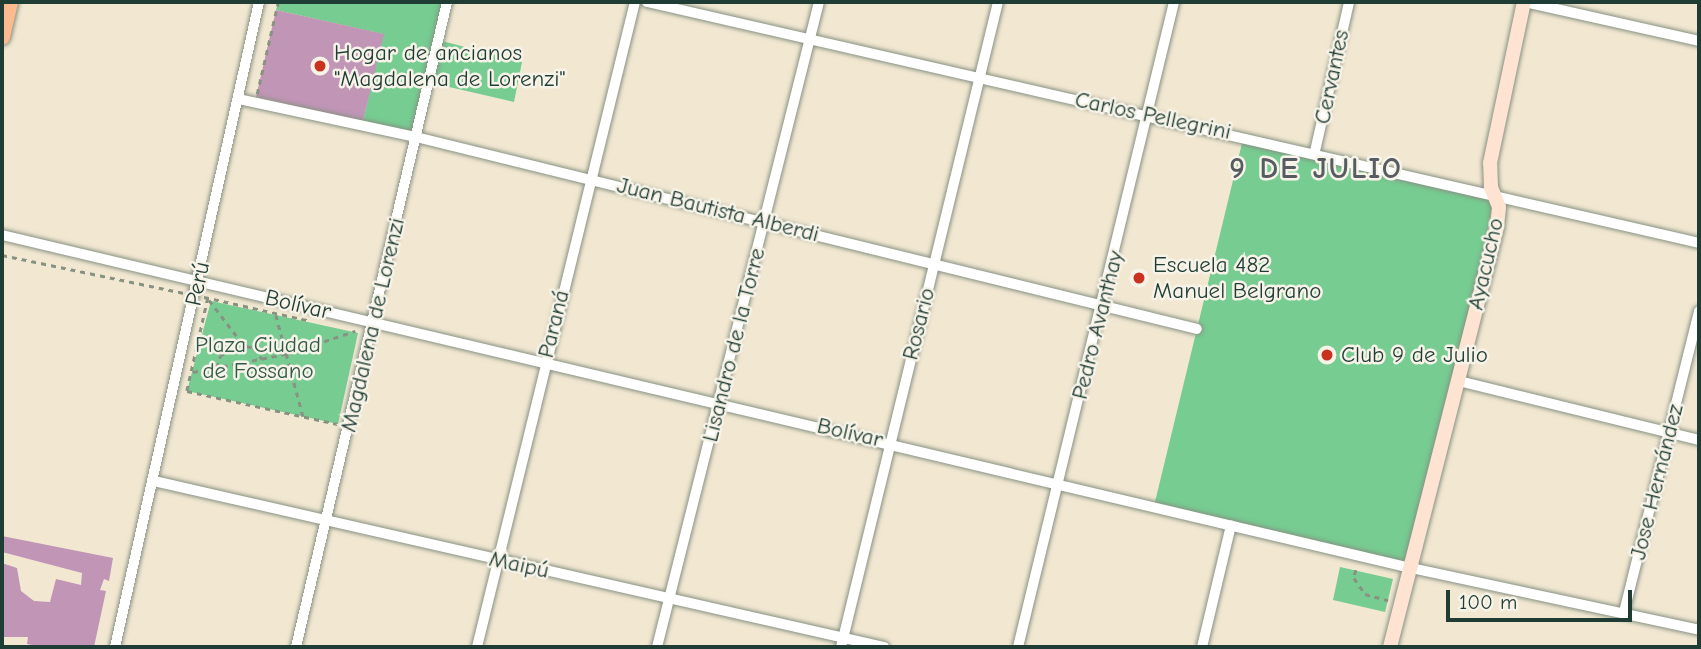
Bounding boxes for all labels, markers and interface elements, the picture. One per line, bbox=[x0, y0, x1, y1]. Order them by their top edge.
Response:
street label: Cervantes bbox=[1309, 27, 1355, 127]
place label: Hogar de ancianos "Magdalena de Lorenzi" bbox=[334, 39, 566, 93]
marker: Hogar de ancianos "Magdalena de Lorenzi" bbox=[312, 58, 328, 74]
street label: Carlos Pellegrini bbox=[1072, 86, 1234, 146]
district label: 9 DE JULIO bbox=[1230, 151, 1402, 187]
street label: Juan Bautista Alberdi bbox=[614, 172, 822, 248]
street label: Magdalena de Lorenzi bbox=[335, 215, 411, 435]
street label: Ayacucho bbox=[1462, 215, 1510, 313]
street label: Lisandro de la Torre bbox=[697, 245, 771, 445]
street label: Pedro Avanthay bbox=[1066, 248, 1130, 402]
place label: Escuela 482 Manuel Belgrano bbox=[1153, 251, 1321, 305]
street label: Perú bbox=[180, 259, 216, 309]
marker: Escuela 482 Manuel Belgrano bbox=[1131, 270, 1147, 286]
street label: Bolívar bbox=[262, 284, 334, 326]
street label: Rosario bbox=[897, 285, 941, 363]
street label: Paraná bbox=[532, 287, 576, 361]
park label: Plaza Ciudad de Fossano bbox=[195, 331, 321, 385]
place label: Club 9 de Julio bbox=[1341, 341, 1488, 369]
marker: Club 9 de Julio bbox=[1319, 347, 1335, 363]
street label: Jose Hernández bbox=[1624, 401, 1690, 563]
street label: Bolívar bbox=[814, 412, 886, 454]
street label: Maipú bbox=[487, 545, 551, 585]
scale bar bbox=[1449, 576, 1634, 620]
text: 100 m bbox=[1459, 590, 1517, 614]

